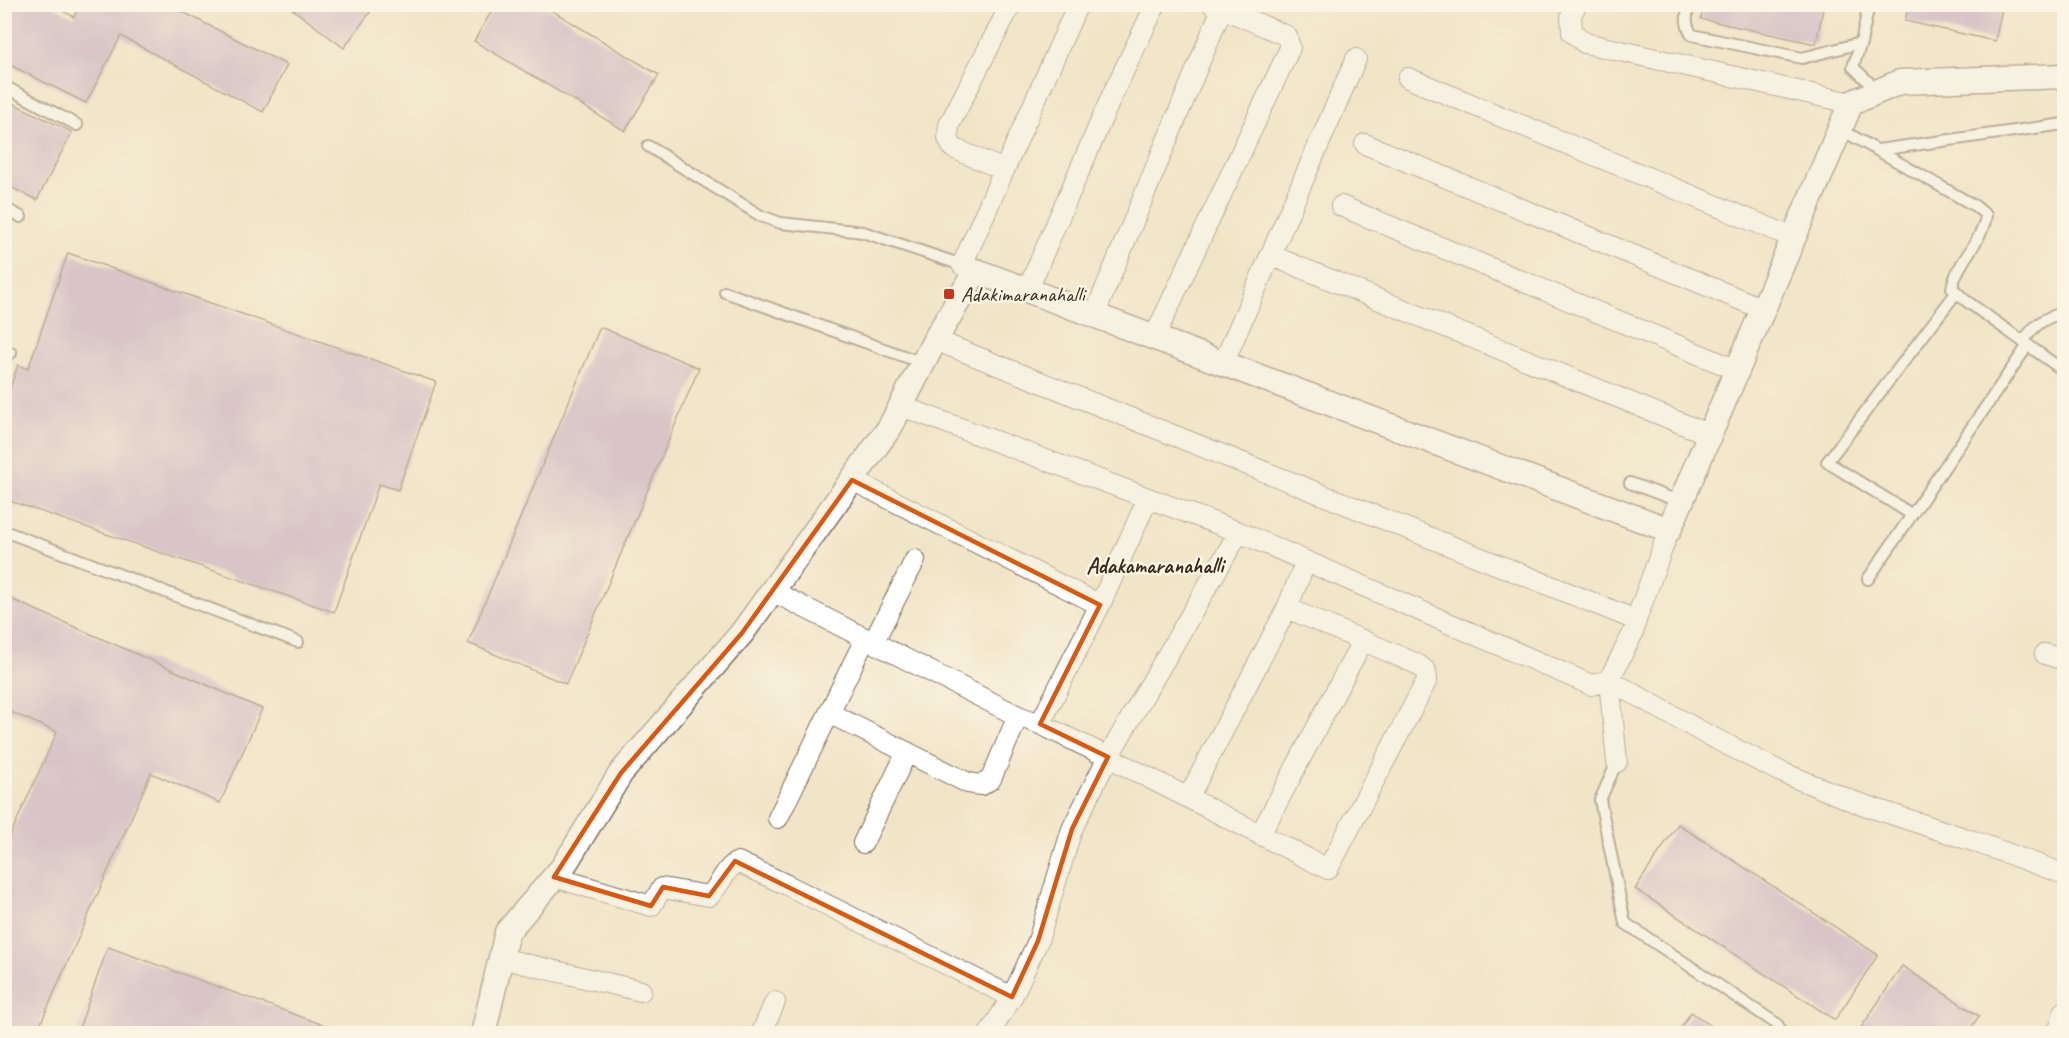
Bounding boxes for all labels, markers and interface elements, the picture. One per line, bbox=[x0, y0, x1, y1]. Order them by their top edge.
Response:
place label: Adakimaranahalli bbox=[961, 281, 1088, 307]
marker: Adakimaranahalli bbox=[942, 287, 956, 301]
district label: Adakamaranahalli bbox=[1086, 552, 1226, 580]

